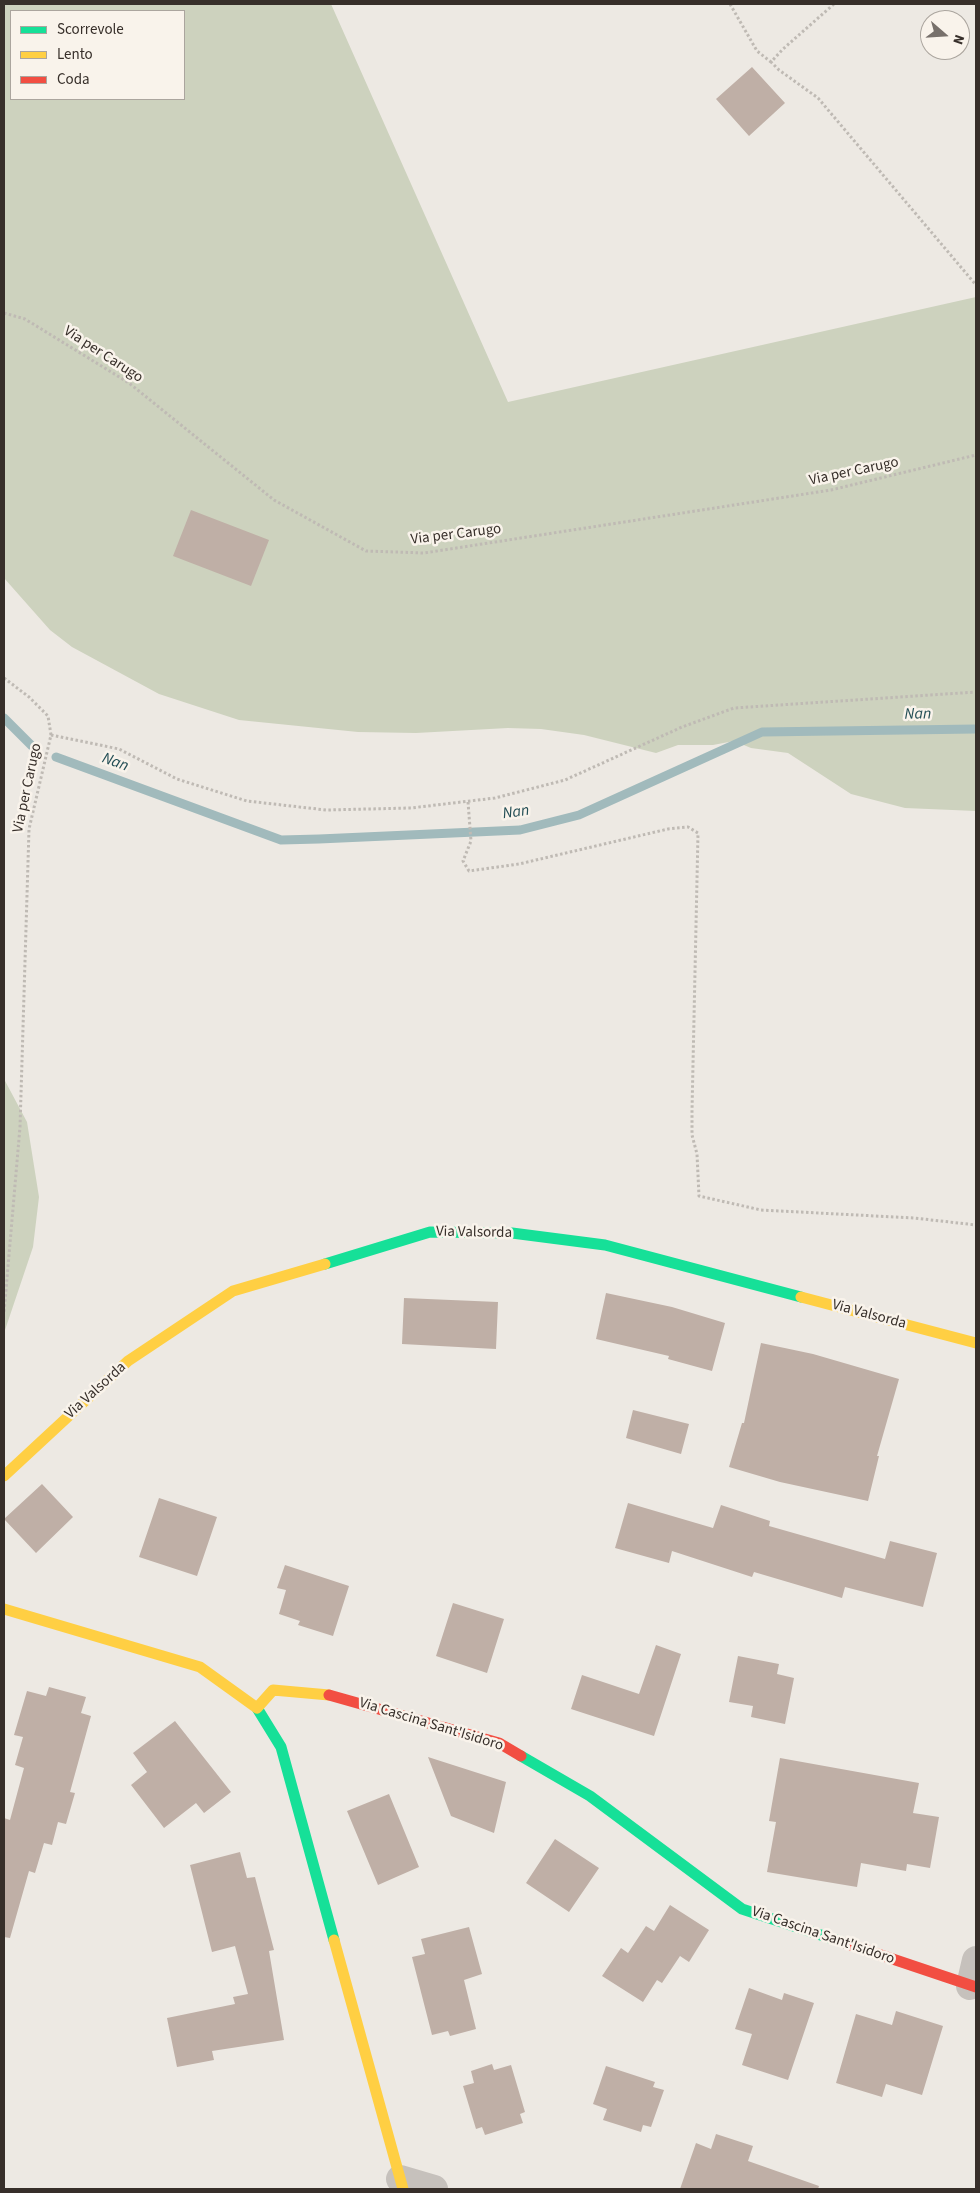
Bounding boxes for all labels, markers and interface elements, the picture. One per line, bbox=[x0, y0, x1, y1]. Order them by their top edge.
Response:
legend bbox=[10, 10, 185, 100]
north arrow bbox=[920, 10, 970, 60]
text: Scorrevole bbox=[57, 19, 124, 40]
text: N bbox=[947, 32, 969, 47]
text: Lento bbox=[57, 44, 93, 65]
text: Coda bbox=[57, 69, 90, 90]
street label: Via per Carugo bbox=[60, 323, 146, 387]
street label: Via per Carugo bbox=[808, 454, 900, 490]
street label: Via per Carugo bbox=[410, 521, 502, 549]
water label: Nan bbox=[904, 705, 932, 725]
street label: Via per Carugo bbox=[10, 742, 46, 834]
water label: Nan bbox=[99, 749, 131, 777]
water label: Nan bbox=[501, 802, 531, 824]
street label: Via Valsorda bbox=[436, 1223, 512, 1243]
street label: Via Valsorda bbox=[830, 1296, 908, 1334]
street label: Via Valsorda bbox=[62, 1359, 130, 1423]
street label: Via Cascina Sant'Isidoro bbox=[357, 1694, 505, 1756]
street label: Via Cascina Sant'Isidoro bbox=[749, 1903, 897, 1969]

